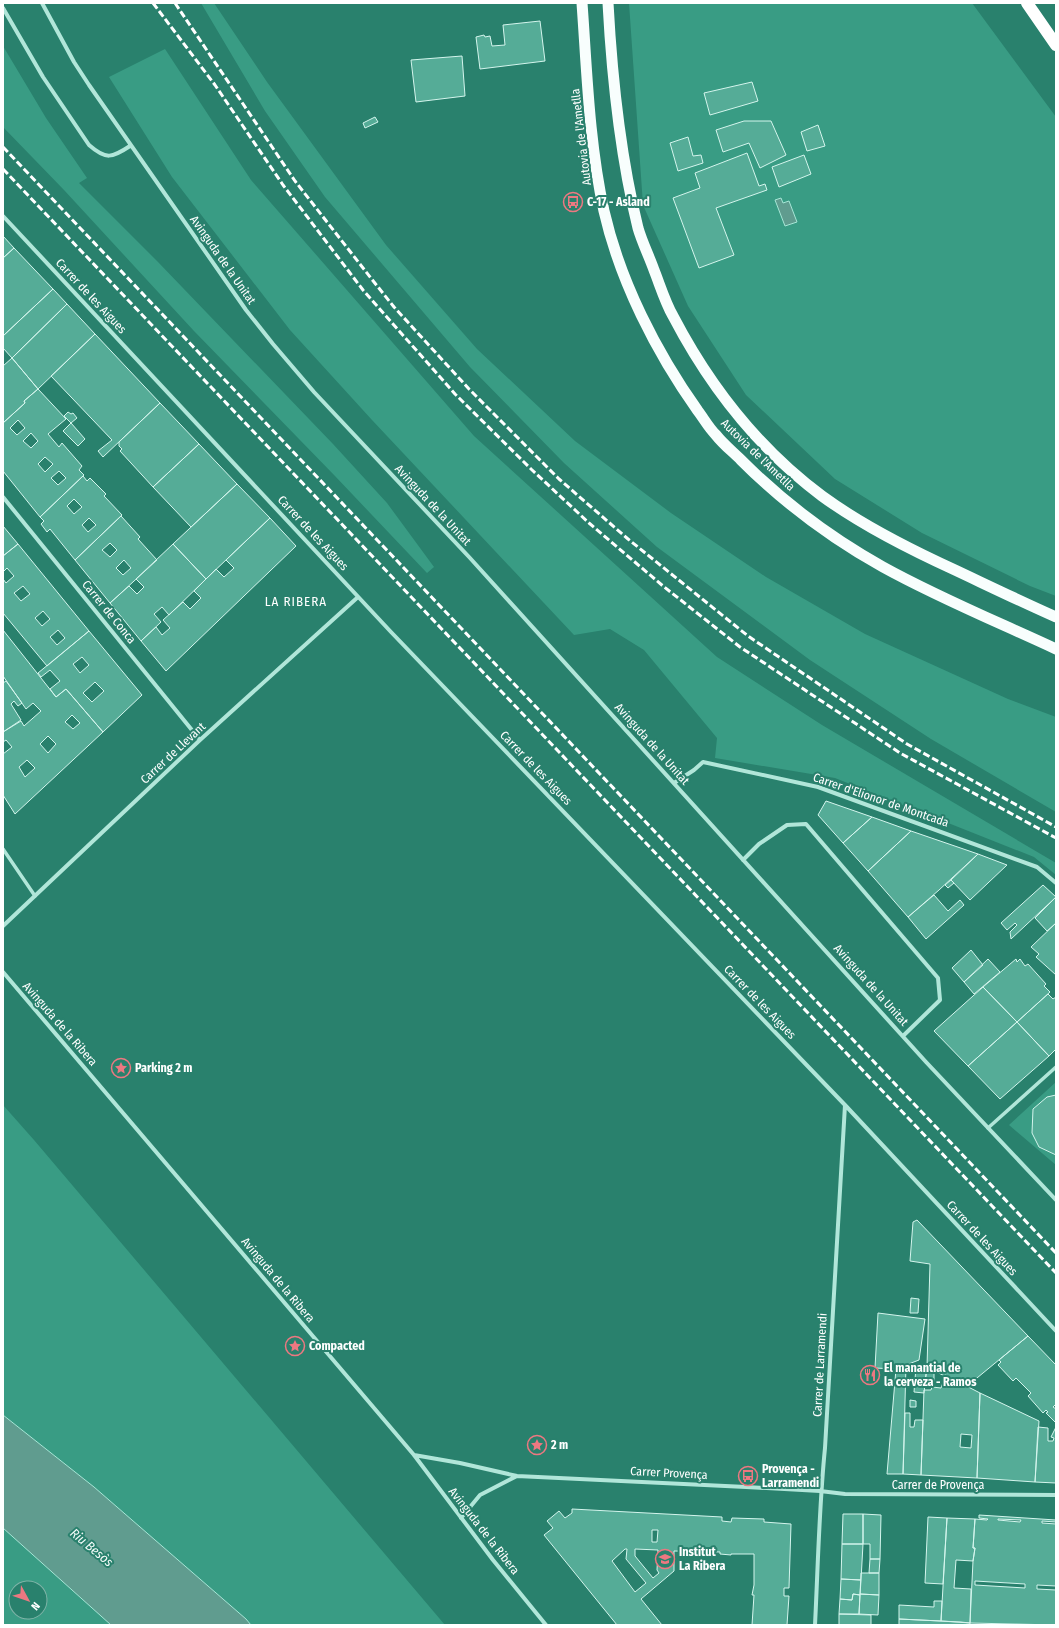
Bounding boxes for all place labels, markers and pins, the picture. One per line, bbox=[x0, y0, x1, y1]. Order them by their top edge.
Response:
bus stop icon: C-17 - Asland bbox=[562, 191, 584, 213]
place label: C-17 - Asland bbox=[587, 195, 650, 209]
place icon: Parking 2 m bbox=[110, 1057, 132, 1079]
place label: Parking 2 m bbox=[135, 1061, 193, 1075]
place icon: Compacted bbox=[284, 1335, 306, 1357]
place label: Compacted bbox=[309, 1339, 365, 1353]
place label: El manantial de la cerveza - Ramos bbox=[884, 1361, 977, 1389]
restaurant icon: El manantial de la cerveza - Ramos bbox=[859, 1364, 881, 1386]
place icon: 2 m bbox=[526, 1434, 548, 1456]
place label: 2 m bbox=[550, 1438, 568, 1452]
place label: Provença - Larramendi bbox=[762, 1462, 819, 1490]
bus stop icon: Provença - Larramendi bbox=[737, 1465, 759, 1487]
place label: Institut La Ribera bbox=[679, 1545, 725, 1573]
school or university icon: Institut La Ribera bbox=[654, 1548, 676, 1570]

